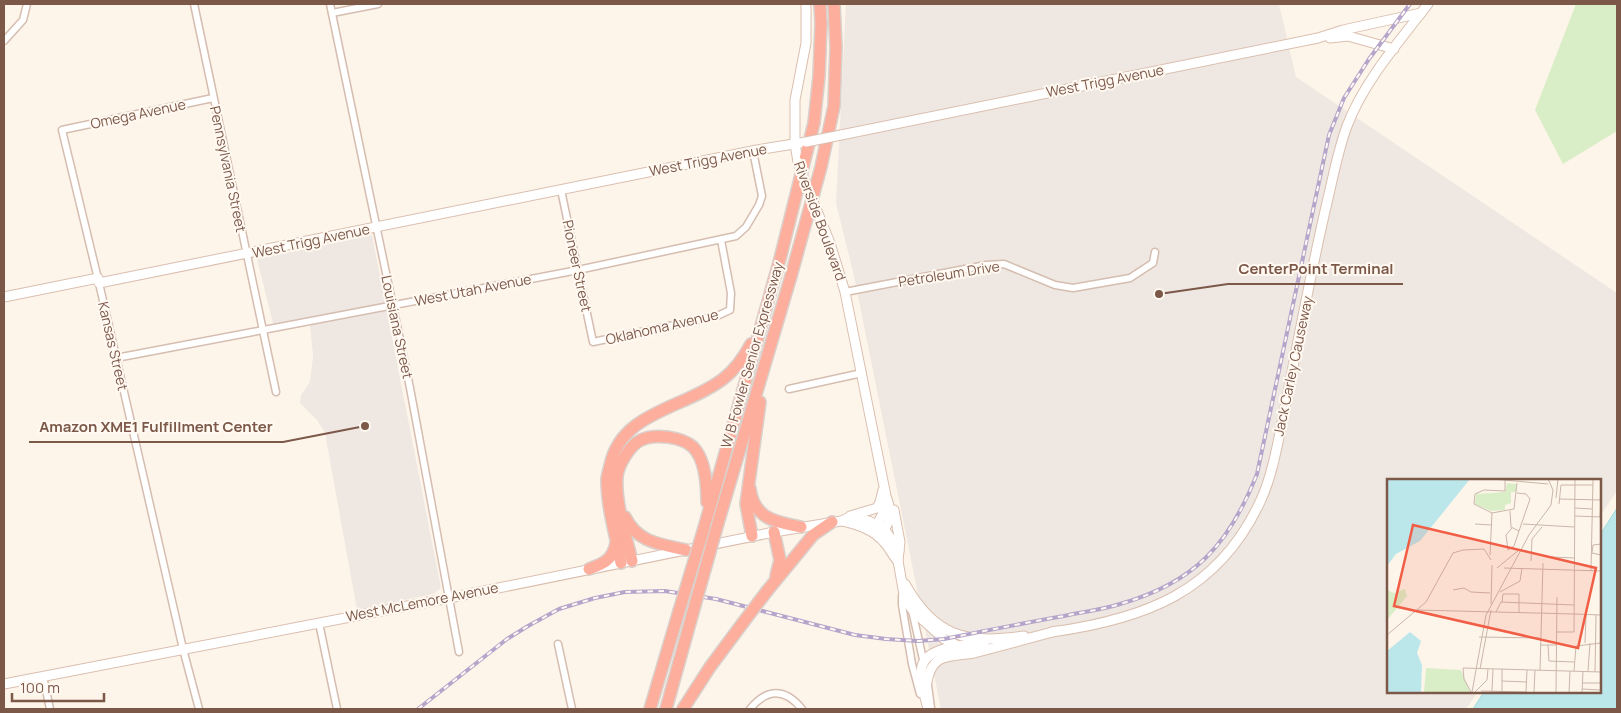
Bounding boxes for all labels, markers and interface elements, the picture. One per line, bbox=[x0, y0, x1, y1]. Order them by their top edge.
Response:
street label: West Trigg Avenue bbox=[1044, 60, 1165, 101]
street label: Omega Avenue bbox=[89, 94, 187, 133]
street label: Pennsylvania Street bbox=[206, 104, 251, 234]
street label: West Trigg Avenue bbox=[647, 139, 768, 180]
street label: Riverside Boulevard bbox=[790, 158, 851, 283]
street label: Pioneer Street bbox=[558, 218, 597, 314]
street label: West Trigg Avenue bbox=[250, 219, 371, 262]
callout: CenterPoint Terminal bbox=[1228, 254, 1403, 284]
street label: Petroleum Drive bbox=[897, 256, 1001, 291]
text: CenterPoint Terminal bbox=[1238, 258, 1394, 279]
street label: W B Fowler Senior Expressway bbox=[716, 259, 787, 450]
street label: West Utah Avenue bbox=[413, 269, 533, 310]
street label: Louisiana Street bbox=[377, 273, 418, 381]
street label: Jack Carley Causeway bbox=[1268, 294, 1317, 438]
street label: Kansas Street bbox=[94, 300, 133, 393]
street label: Oklahoma Avenue bbox=[604, 304, 720, 349]
callout: Amazon XME1 Fulfillment Center bbox=[29, 412, 283, 442]
text: Amazon XME1 Fulfillment Center bbox=[39, 416, 273, 437]
inset map bbox=[1387, 479, 1601, 693]
street label: West McLemore Avenue bbox=[344, 577, 500, 626]
scale bar bbox=[12, 670, 105, 702]
text: 100 m bbox=[20, 677, 60, 698]

